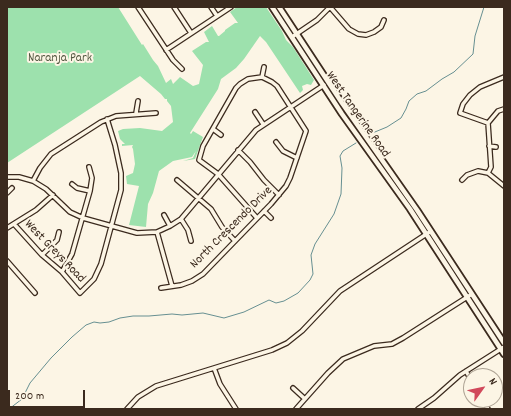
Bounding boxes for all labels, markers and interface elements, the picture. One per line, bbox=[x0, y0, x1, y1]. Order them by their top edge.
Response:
park label: Naranja Park bbox=[28, 51, 92, 67]
street label: West Tangerine Road bbox=[322, 69, 392, 161]
street label: North Crescendo Drive bbox=[188, 184, 276, 272]
street label: West Greys Road bbox=[20, 217, 88, 287]
north arrow bbox=[463, 368, 503, 408]
text: N bbox=[484, 375, 500, 389]
scale bar bbox=[10, 382, 87, 408]
text: 200 m bbox=[15, 388, 44, 405]

